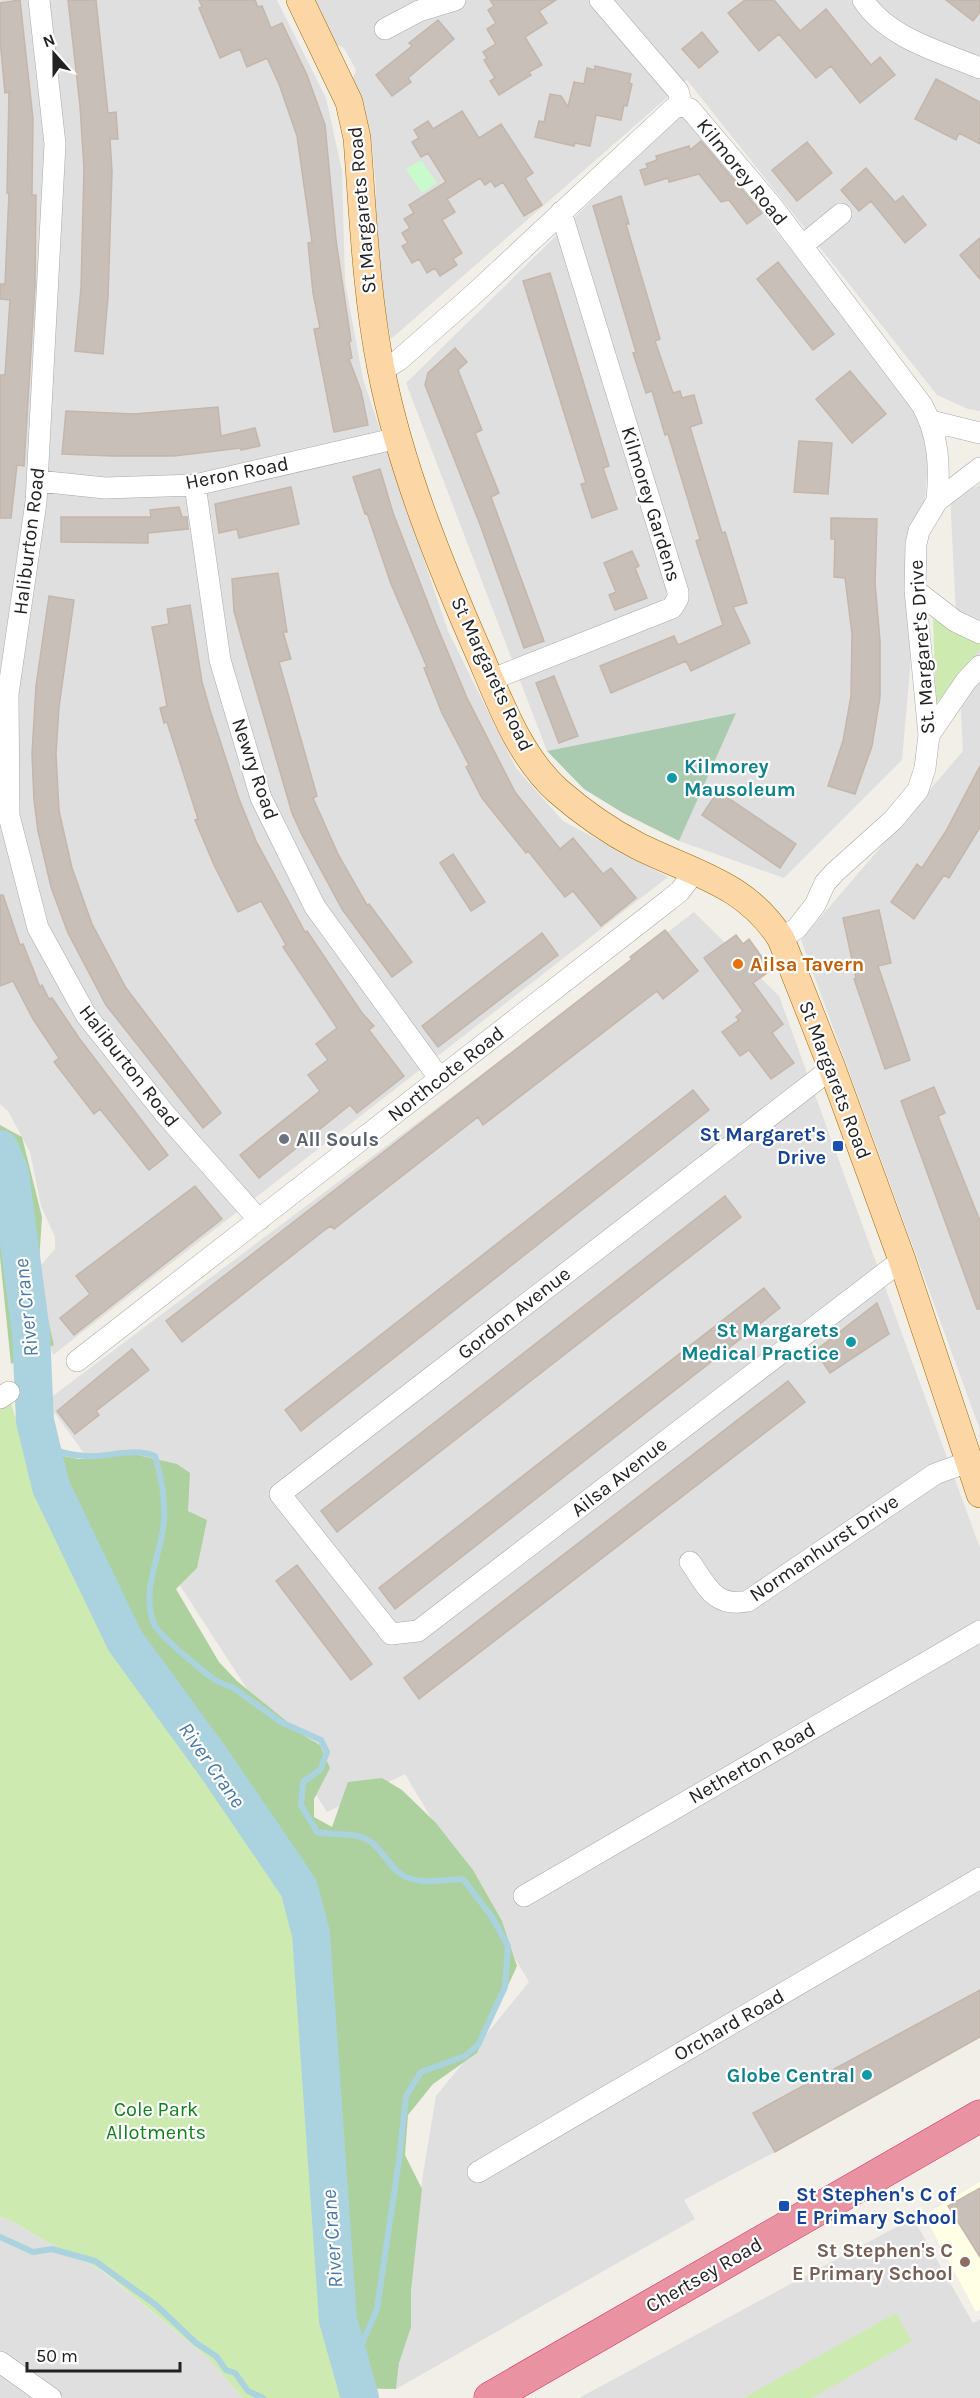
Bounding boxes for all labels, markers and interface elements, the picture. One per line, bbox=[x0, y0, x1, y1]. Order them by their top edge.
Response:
north arrow bbox=[24, 24, 84, 84]
text: N bbox=[40, 30, 58, 51]
street label: Kilmorey Road bbox=[692, 114, 792, 230]
street label: St Margarets Road bbox=[343, 125, 381, 295]
street label: Kilmorey Gardens bbox=[617, 424, 685, 584]
street label: Heron Road bbox=[183, 452, 291, 494]
street label: Haliburton Road bbox=[9, 466, 49, 616]
street label: St. Margaret's Drive bbox=[904, 559, 940, 735]
street label: St Margarets Road bbox=[446, 593, 538, 755]
street label: Newry Road bbox=[227, 715, 283, 823]
place label: Kilmorey Mausoleum bbox=[684, 755, 796, 801]
marker: Kilmorey Mausoleum bbox=[665, 771, 679, 785]
place label: Ailsa Tavern bbox=[750, 953, 864, 976]
marker: Ailsa Tavern bbox=[731, 957, 745, 971]
street label: St Margarets Road bbox=[794, 998, 876, 1162]
street label: Haliburton Road bbox=[74, 1000, 184, 1132]
street label: Northcote Road bbox=[383, 1021, 509, 1127]
place label: St Margaret's Drive bbox=[700, 1123, 826, 1169]
place label: All Souls bbox=[296, 1128, 379, 1151]
marker: All Souls bbox=[277, 1132, 291, 1146]
marker: St Margaret's Drive bbox=[831, 1139, 845, 1153]
water label: River Crane bbox=[9, 1257, 43, 1358]
street label: Gordon Avenue bbox=[453, 1262, 575, 1364]
place label: St Margarets Medical Practice bbox=[681, 1319, 839, 1365]
marker: St Margarets Medical Practice bbox=[844, 1335, 858, 1349]
street label: Ailsa Avenue bbox=[567, 1432, 671, 1522]
street label: Normanhurst Drive bbox=[745, 1490, 903, 1606]
street label: Netherton Road bbox=[685, 1717, 819, 1809]
water label: River Crane bbox=[174, 1718, 250, 1813]
street label: Orchard Road bbox=[670, 1984, 788, 2066]
place label: Globe Central bbox=[727, 2064, 855, 2087]
marker: Globe Central bbox=[860, 2068, 874, 2082]
park label: Cole Park Allotments bbox=[106, 2098, 206, 2144]
place label: St Stephen's C of E Primary School bbox=[796, 2183, 957, 2229]
water label: River Crane bbox=[317, 2189, 347, 2289]
marker: St Stephen's C of E Primary School bbox=[777, 2199, 791, 2213]
street label: Chertsey Road bbox=[642, 2232, 766, 2318]
place label: St Stephen's C E Primary School bbox=[792, 2239, 953, 2285]
marker: St Stephen's C E Primary School bbox=[958, 2255, 972, 2269]
scale bar bbox=[27, 2335, 180, 2373]
text: 50 m bbox=[36, 2345, 78, 2367]

